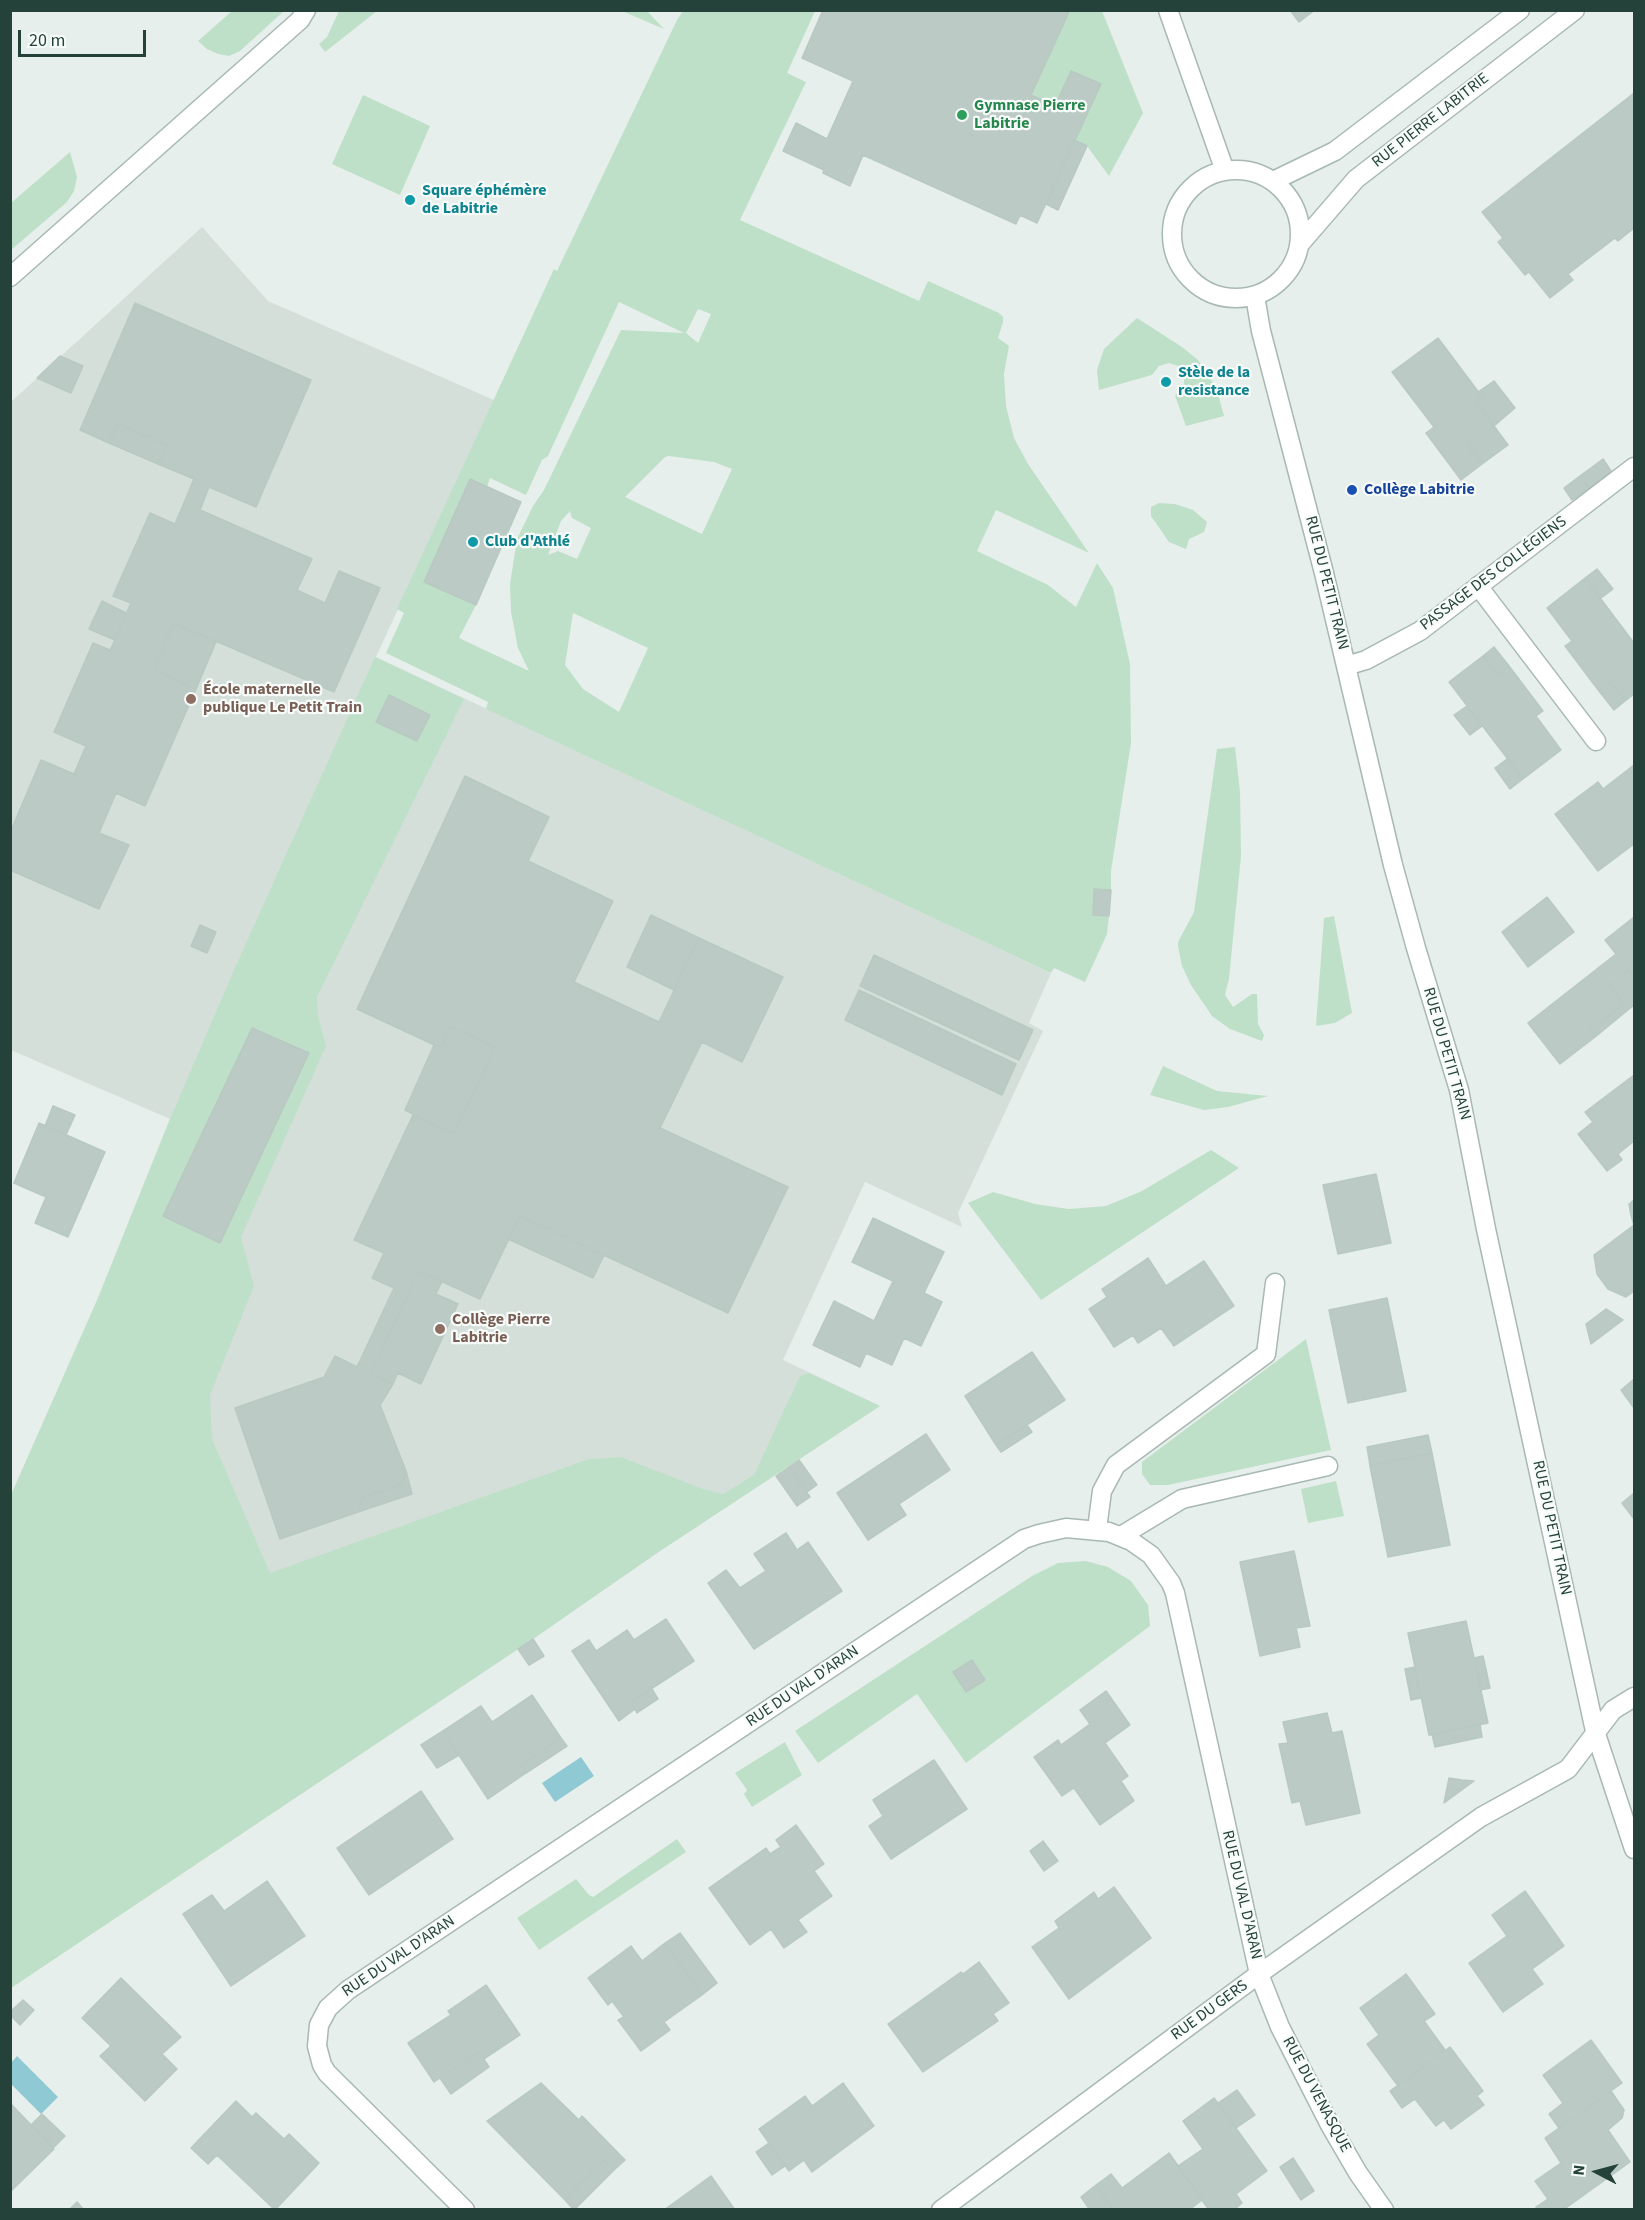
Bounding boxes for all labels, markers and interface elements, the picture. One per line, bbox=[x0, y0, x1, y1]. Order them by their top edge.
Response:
scale bar bbox=[21, 18, 148, 56]
text: 20 m bbox=[29, 28, 65, 53]
street label: RUE PIERRE LABITRIE bbox=[1369, 69, 1493, 173]
place label: Gymnase Pierre Labitrie bbox=[974, 96, 1086, 134]
marker: Gymnase Pierre Labitrie bbox=[955, 108, 969, 122]
place label: Square éphémère de Labitrie bbox=[422, 181, 547, 219]
marker: Square éphémère de Labitrie bbox=[403, 193, 417, 207]
place label: Stèle de la resistance bbox=[1178, 363, 1250, 401]
marker: Stèle de la resistance bbox=[1159, 375, 1173, 389]
place label: Collège Labitrie bbox=[1364, 480, 1475, 500]
marker: Collège Labitrie bbox=[1345, 483, 1359, 497]
street label: PASSAGE DES COLLÉGIENS bbox=[1417, 513, 1571, 635]
street label: RUE DU PETIT TRAIN bbox=[1300, 514, 1352, 652]
place label: Club d'Athlé bbox=[485, 532, 570, 552]
marker: Club d'Athlé bbox=[466, 535, 480, 549]
place label: École maternelle publique Le Petit Train bbox=[203, 680, 362, 718]
marker: École maternelle publique Le Petit Train bbox=[184, 692, 198, 706]
street label: RUE DU PETIT TRAIN bbox=[1418, 985, 1474, 1123]
place label: Collège Pierre Labitrie bbox=[452, 1310, 550, 1348]
marker: Collège Pierre Labitrie bbox=[433, 1322, 447, 1336]
street label: RUE DU PETIT TRAIN bbox=[1527, 1459, 1575, 1597]
street label: RUE DU VAL D'ARAN bbox=[743, 1642, 863, 1732]
street label: RUE DU VAL D'ARAN bbox=[1217, 1829, 1265, 1961]
street label: RUE DU VAL D'ARAN bbox=[339, 1912, 459, 2002]
street label: RUE DU GERS bbox=[1168, 1977, 1252, 2045]
street label: RUE DU VENASQUE bbox=[1277, 2034, 1355, 2156]
north arrow bbox=[1567, 2142, 1627, 2202]
text: N bbox=[1568, 2164, 1591, 2177]

